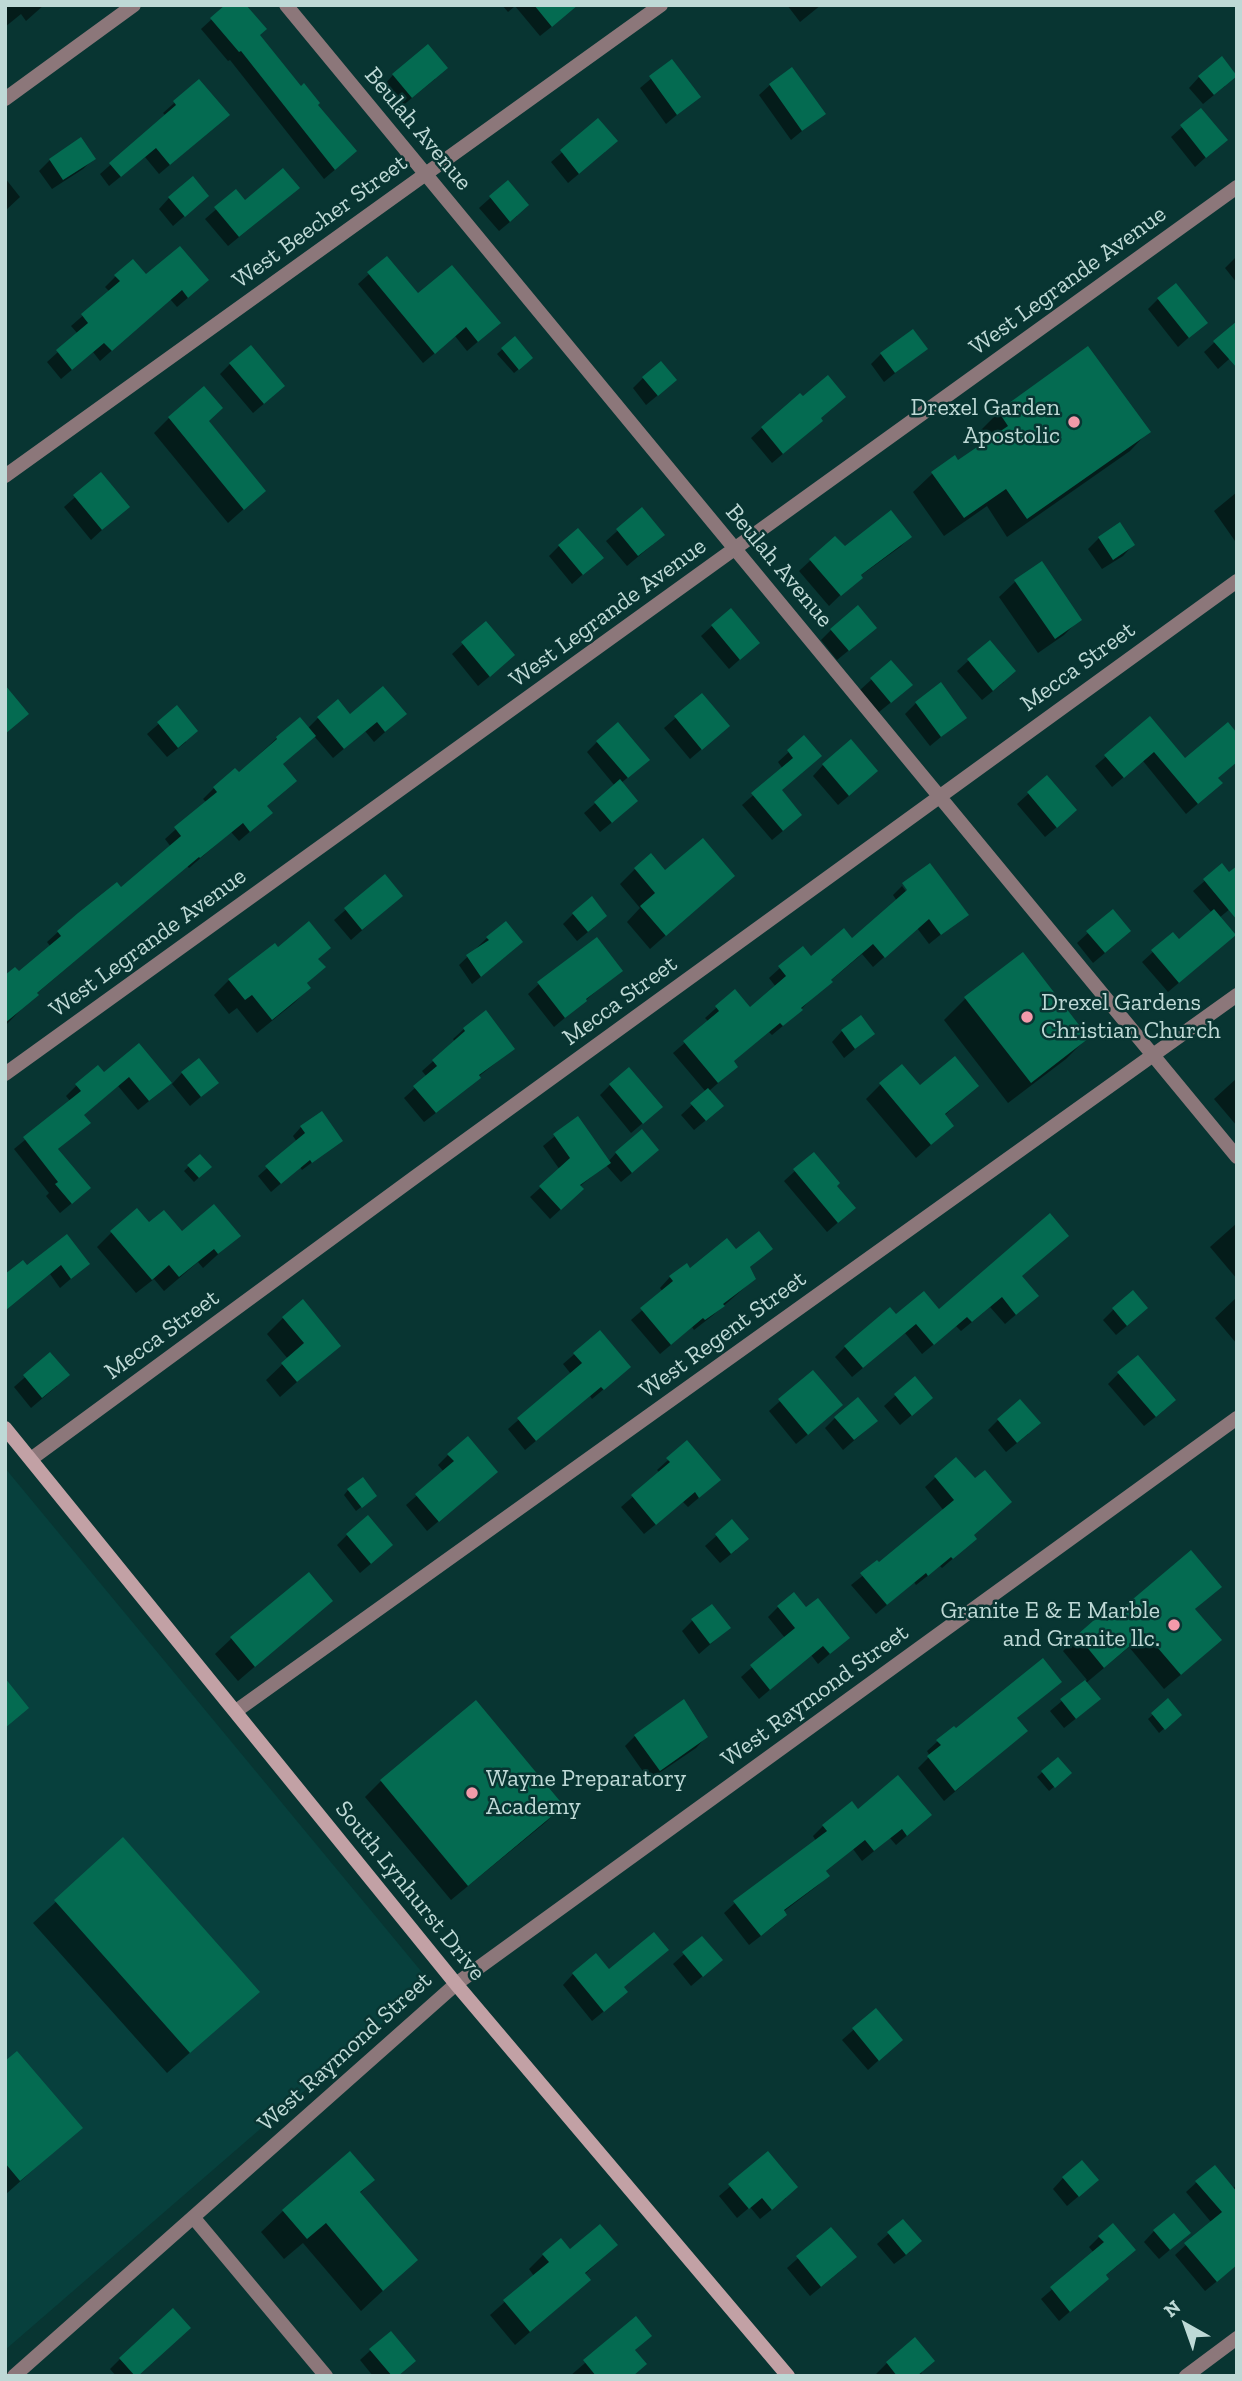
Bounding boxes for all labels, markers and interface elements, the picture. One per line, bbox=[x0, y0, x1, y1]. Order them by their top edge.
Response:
street label: Beulah Avenue bbox=[358, 61, 478, 197]
street label: West Beecher Street bbox=[227, 149, 413, 295]
street label: West Legrande Avenue bbox=[964, 200, 1172, 362]
place label: Drexel Garden Apostolic bbox=[910, 394, 1060, 450]
marker: Drexel Garden Apostolic bbox=[1066, 414, 1082, 430]
street label: Beulah Avenue bbox=[719, 498, 839, 634]
street label: West Legrande Avenue bbox=[504, 532, 712, 694]
street label: Mecca Street bbox=[1015, 616, 1141, 718]
street label: West Legrande Avenue bbox=[44, 862, 252, 1024]
street label: Mecca Street bbox=[557, 950, 683, 1052]
place label: Drexel Gardens Christian Church bbox=[1041, 989, 1221, 1045]
marker: Drexel Gardens Christian Church bbox=[1019, 1009, 1035, 1025]
street label: West Regent Street bbox=[634, 1265, 812, 1405]
street label: Mecca Street bbox=[99, 1284, 225, 1386]
place label: Granite E & E Marble and Granite llc. bbox=[940, 1597, 1160, 1653]
marker: Granite E & E Marble and Granite llc. bbox=[1166, 1617, 1182, 1633]
street label: West Raymond Street bbox=[716, 1618, 914, 1774]
place label: Wayne Preparatory Academy bbox=[486, 1765, 686, 1821]
marker: Wayne Preparatory Academy bbox=[464, 1785, 480, 1801]
street label: South Lynhurst Drive bbox=[329, 1795, 491, 1987]
street label: West Raymond Street bbox=[252, 1966, 438, 2138]
north arrow bbox=[1151, 2290, 1221, 2360]
text: N bbox=[1159, 2295, 1185, 2322]

